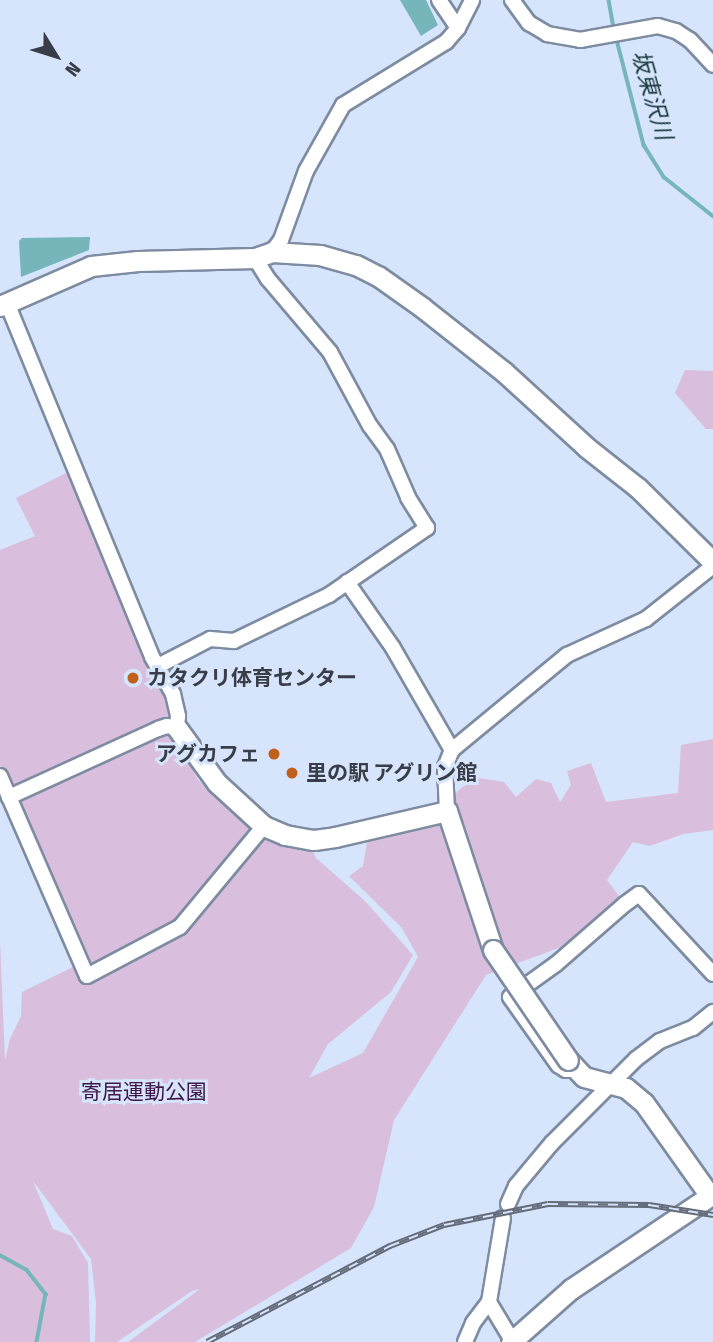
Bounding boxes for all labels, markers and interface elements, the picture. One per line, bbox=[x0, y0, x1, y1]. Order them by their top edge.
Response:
north arrow bbox=[21, 21, 91, 91]
water label: 坂東沢川 bbox=[626, 47, 678, 143]
text: N bbox=[60, 58, 86, 81]
place label: カタクリ体育センター bbox=[147, 665, 357, 691]
marker: カタクリ体育センター bbox=[125, 670, 141, 686]
place label: アグカフェ bbox=[155, 741, 260, 767]
marker: アグカフェ bbox=[266, 746, 282, 762]
place label: 里の駅 アグリン館 bbox=[306, 760, 478, 786]
marker: 里の駅 アグリン館 bbox=[284, 765, 300, 781]
park label: 寄居運動公園 bbox=[81, 1079, 207, 1105]

